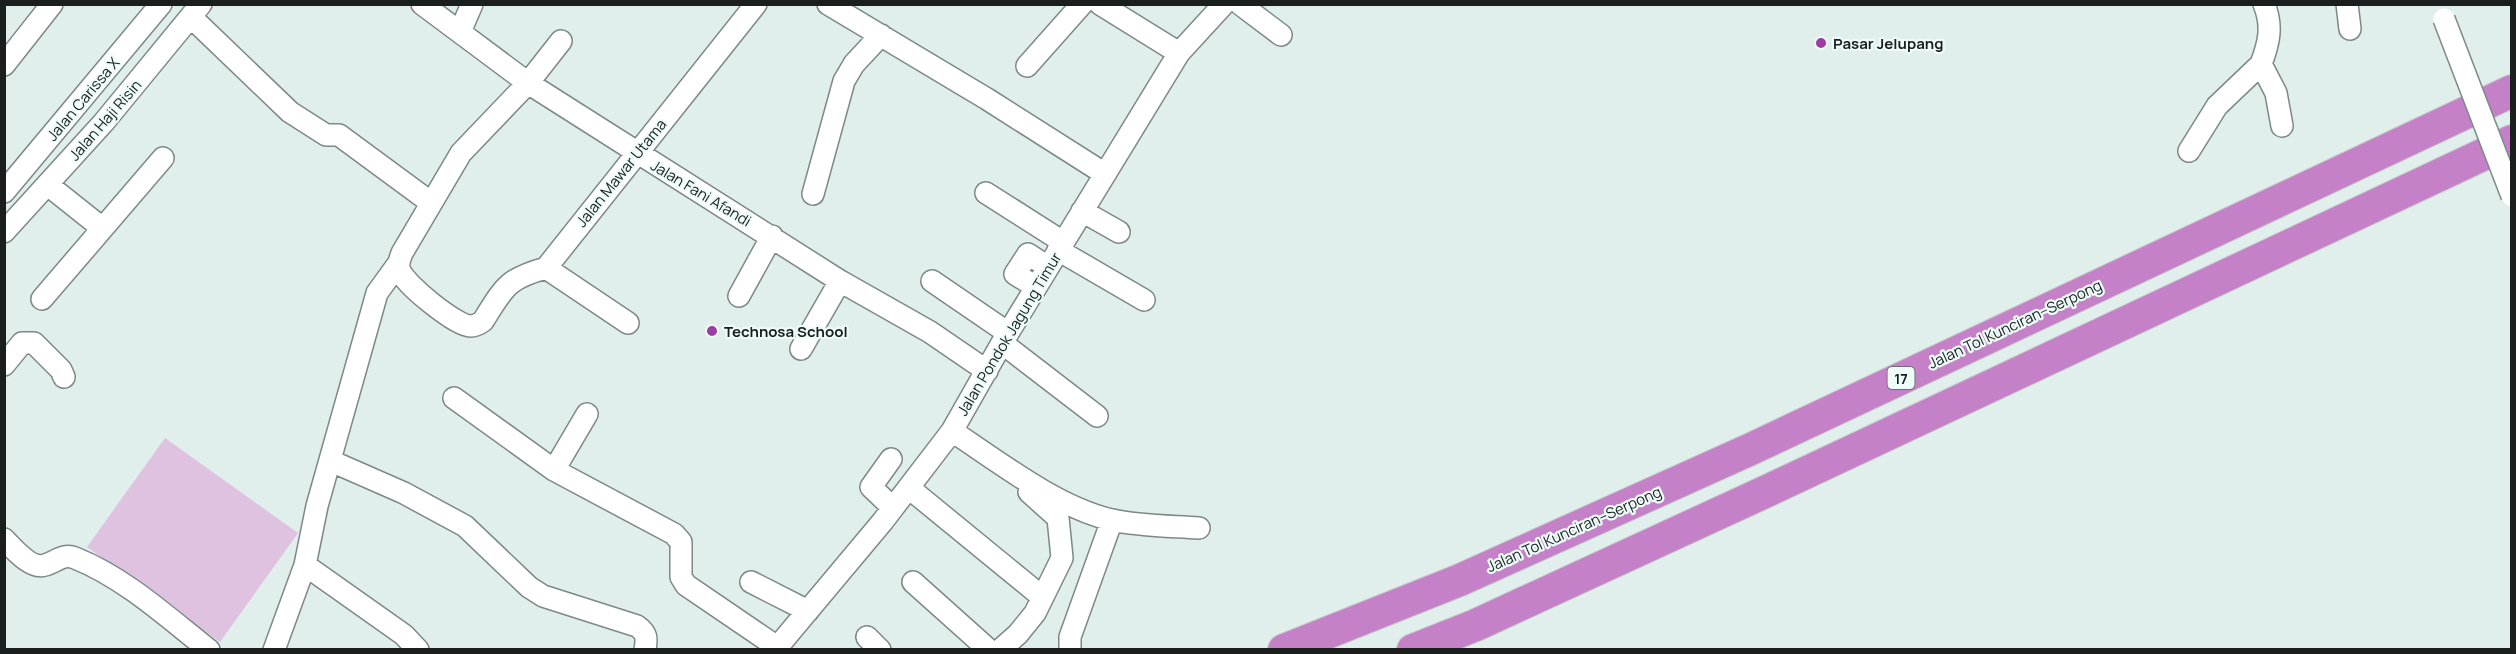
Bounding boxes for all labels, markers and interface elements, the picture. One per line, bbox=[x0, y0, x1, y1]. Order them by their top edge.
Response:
place label: Pasar Jelupang bbox=[1833, 33, 1943, 54]
marker: Pasar Jelupang bbox=[1814, 36, 1828, 50]
street label: Jalan Carissa X bbox=[42, 53, 124, 145]
street label: Jalan Haji Risin bbox=[64, 75, 146, 165]
street label: Jalan Mawar Utama bbox=[571, 115, 671, 231]
street label: Jalan Fani Afandi bbox=[647, 155, 755, 231]
street label: Jalan Pondok Jagung Timur bbox=[952, 248, 1067, 420]
street label: Jalan Tol Kunciran–Serpong bbox=[1925, 274, 2105, 374]
place label: Technosa School bbox=[724, 321, 848, 342]
marker: Technosa School bbox=[705, 324, 719, 338]
road number: 17 bbox=[1888, 367, 1914, 389]
street label: Jalan Tol Kunciran–Serpong bbox=[1483, 481, 1665, 577]

